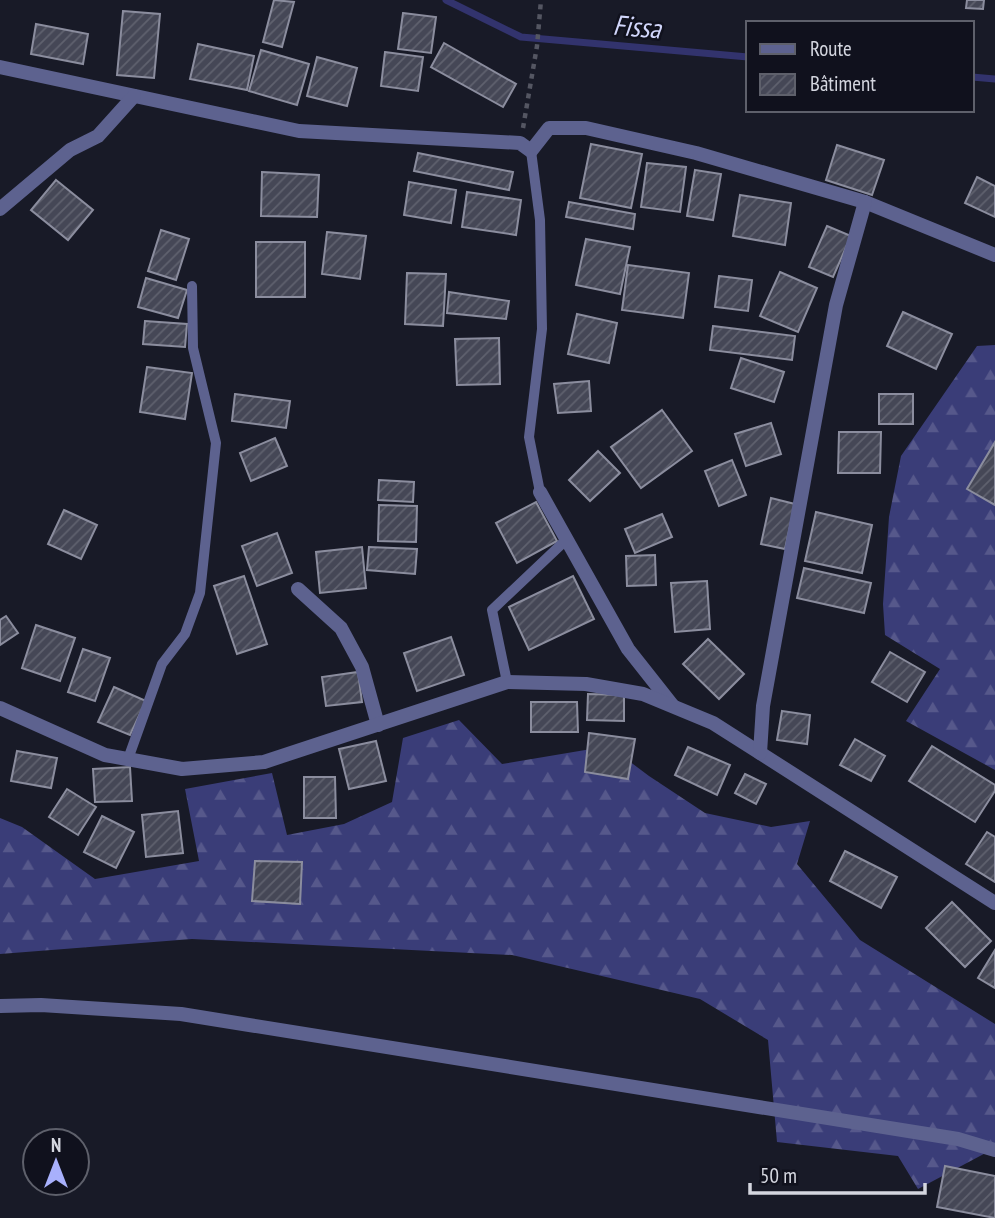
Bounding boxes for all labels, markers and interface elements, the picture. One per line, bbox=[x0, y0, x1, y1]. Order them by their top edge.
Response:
water label: Fissa bbox=[612, 5, 664, 47]
legend bbox=[746, 21, 974, 112]
text: Route bbox=[810, 35, 852, 62]
text: Bâtiment bbox=[810, 70, 876, 97]
north arrow bbox=[21, 1127, 91, 1197]
text: N bbox=[51, 1133, 61, 1157]
scale bar bbox=[750, 1152, 925, 1196]
text: 50 m bbox=[760, 1162, 797, 1189]

